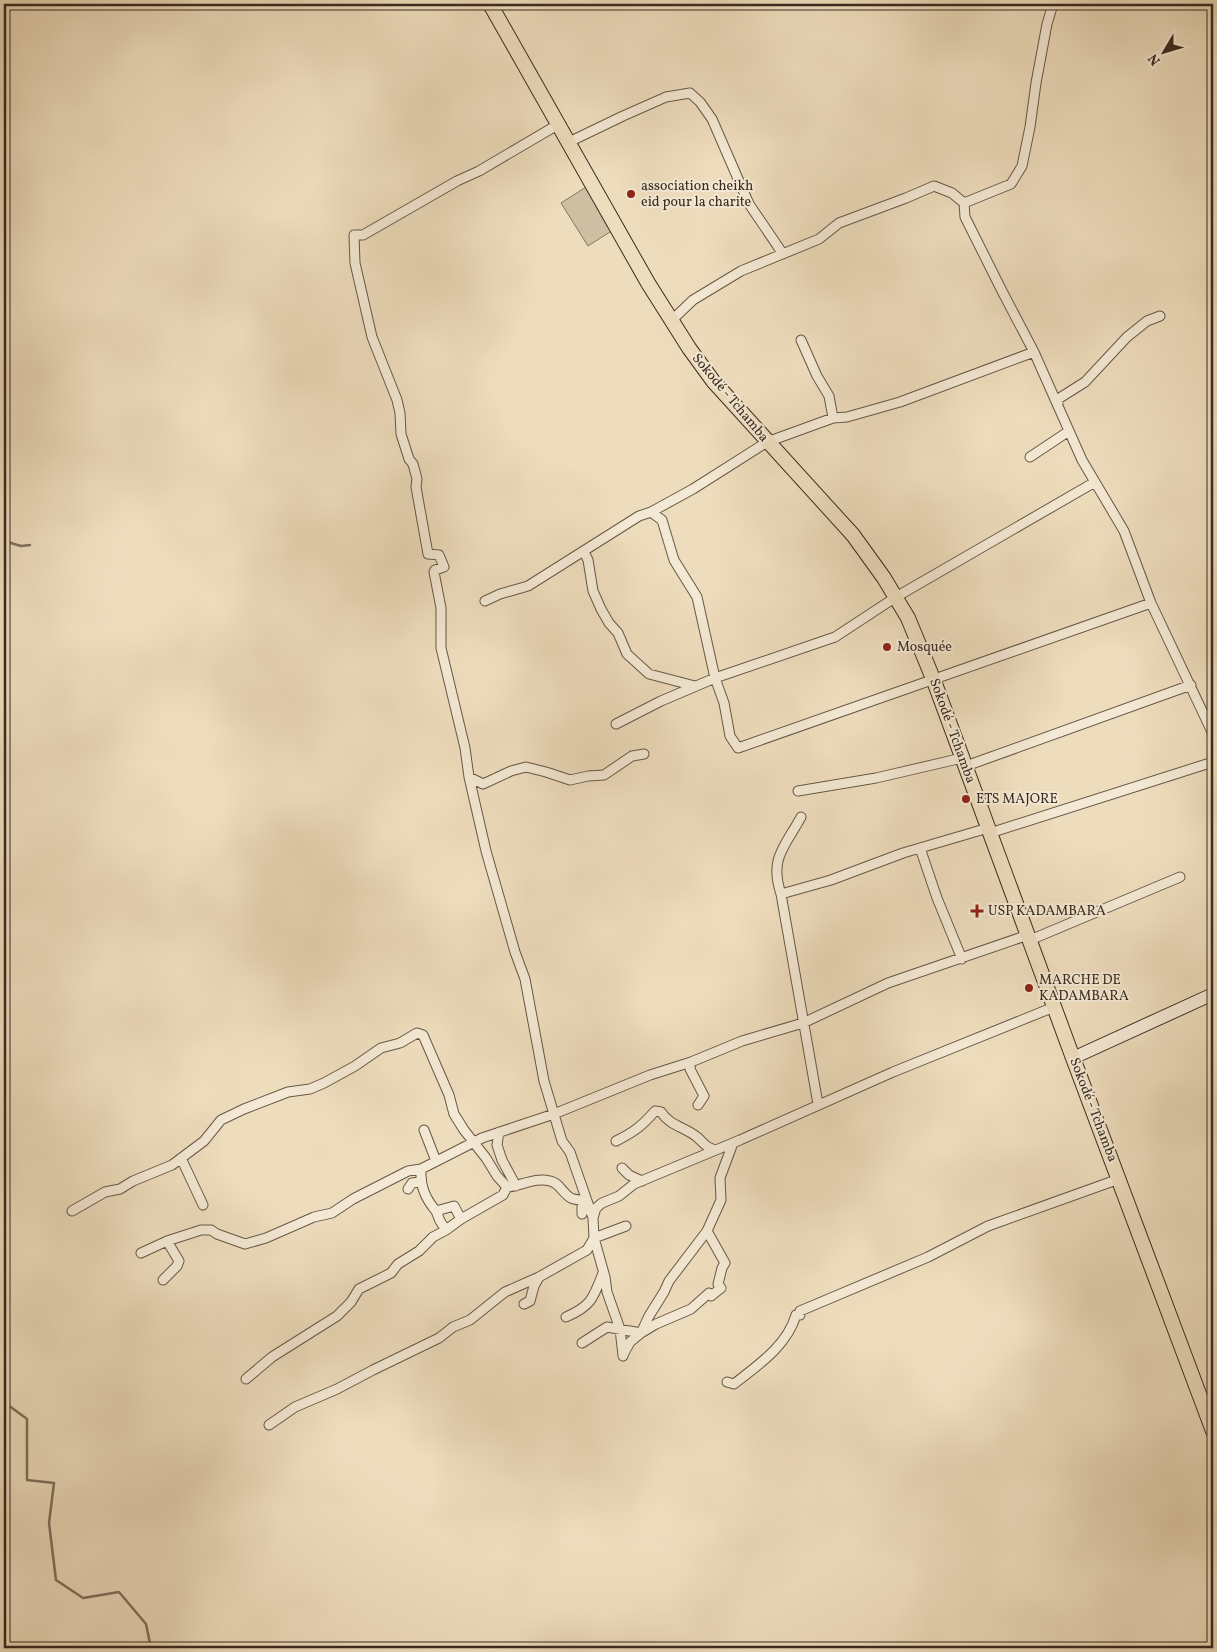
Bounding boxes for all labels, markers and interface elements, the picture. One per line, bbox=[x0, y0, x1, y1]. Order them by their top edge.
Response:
north arrow bbox=[1140, 28, 1190, 78]
text: N bbox=[1144, 49, 1166, 69]
place label: association cheikh eid pour la charite bbox=[641, 177, 753, 212]
marker: association cheikh eid pour la charite bbox=[625, 188, 637, 200]
street label: Sokodé - Tchamba bbox=[687, 350, 773, 446]
place label: Mosquée bbox=[897, 638, 952, 657]
marker: Mosquée bbox=[881, 641, 893, 653]
street label: Sokodé - Tchamba bbox=[924, 676, 980, 786]
place label: ETS MAJORE bbox=[976, 790, 1058, 809]
marker: ETS MAJORE bbox=[960, 793, 972, 805]
place label: USP KADAMBARA bbox=[988, 902, 1106, 921]
marker: USP KADAMBARA bbox=[970, 904, 984, 918]
place label: MARCHE DE KADAMBARA bbox=[1039, 971, 1129, 1006]
marker: MARCHE DE KADAMBARA bbox=[1023, 982, 1035, 994]
street label: Sokodé - Tchamba bbox=[1064, 1055, 1122, 1165]

